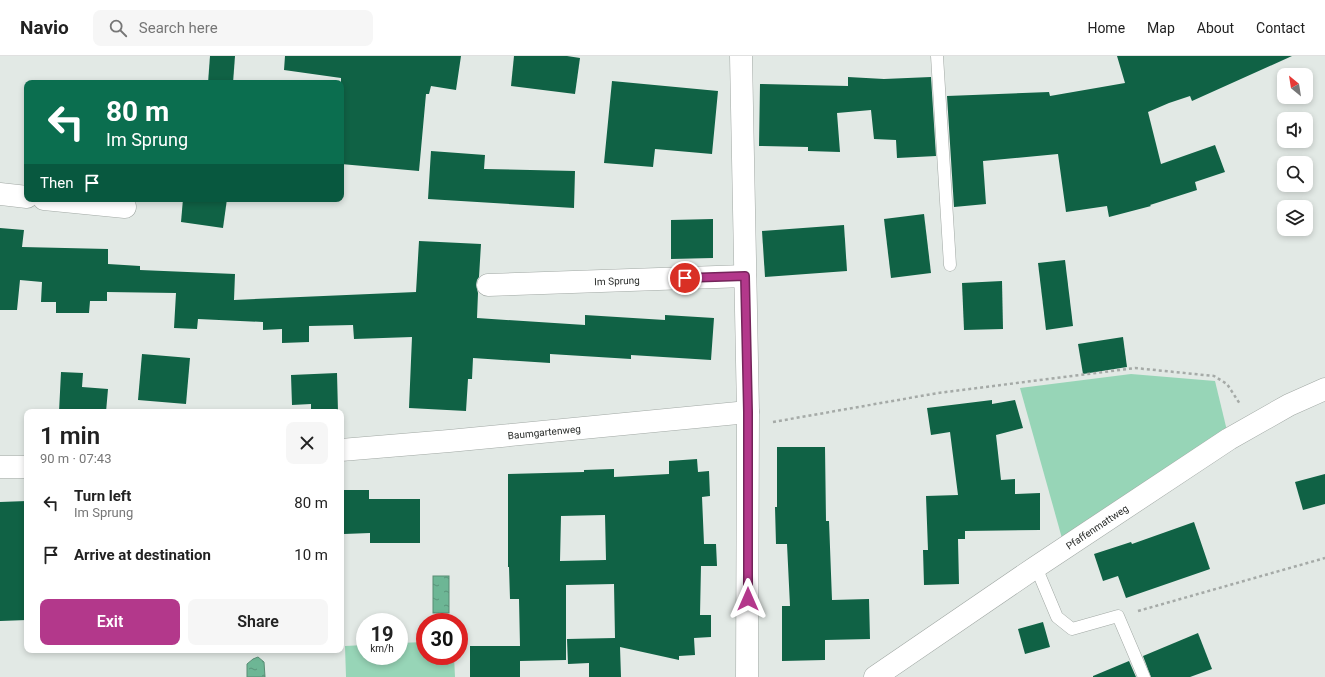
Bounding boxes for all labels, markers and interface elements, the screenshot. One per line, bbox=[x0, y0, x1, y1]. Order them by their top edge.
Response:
search box bbox=[93, 10, 373, 46]
text: Navio bbox=[20, 16, 69, 39]
icon: search bbox=[107, 17, 129, 39]
text: Search here bbox=[139, 19, 218, 37]
text: Home bbox=[1087, 20, 1125, 36]
text: Map bbox=[1147, 20, 1175, 36]
text: About bbox=[1197, 20, 1234, 36]
text: Contact bbox=[1256, 20, 1305, 36]
north arrow bbox=[1277, 68, 1313, 104]
map controls bbox=[1277, 68, 1313, 236]
text: 80 m bbox=[106, 95, 169, 128]
icon: left bbox=[40, 96, 92, 148]
button: sound bbox=[1277, 112, 1313, 148]
text: Im Sprung bbox=[106, 129, 188, 150]
button: search bbox=[1277, 156, 1313, 192]
icon: arrive bbox=[81, 172, 103, 194]
text: Then bbox=[40, 174, 73, 192]
button: layers bbox=[1277, 200, 1313, 236]
pin bbox=[668, 261, 702, 295]
icon: arrive bbox=[674, 267, 696, 289]
street label: Im Sprung bbox=[594, 274, 640, 287]
text: 1 min bbox=[40, 422, 100, 450]
button: close bbox=[286, 422, 328, 464]
street label: Baumgartenweg bbox=[507, 423, 581, 441]
text: 90 m · 07:43 bbox=[40, 451, 111, 466]
text: Turn left bbox=[74, 487, 131, 505]
icon: left bbox=[40, 492, 62, 514]
text: 80 m bbox=[294, 494, 328, 512]
street label: Pfaffenmattweg bbox=[1064, 502, 1130, 551]
text: Im Sprung bbox=[74, 505, 133, 520]
icon: arrive bbox=[40, 544, 62, 566]
text: Arrive at destination bbox=[74, 546, 211, 564]
text: 10 m bbox=[294, 546, 328, 564]
position arrow bbox=[727, 578, 769, 620]
button: Exit bbox=[40, 599, 180, 645]
button: Share bbox=[188, 599, 328, 645]
speed limit sign: 30 bbox=[416, 613, 468, 665]
text: 19 bbox=[371, 622, 393, 646]
text: km/h bbox=[370, 643, 394, 654]

